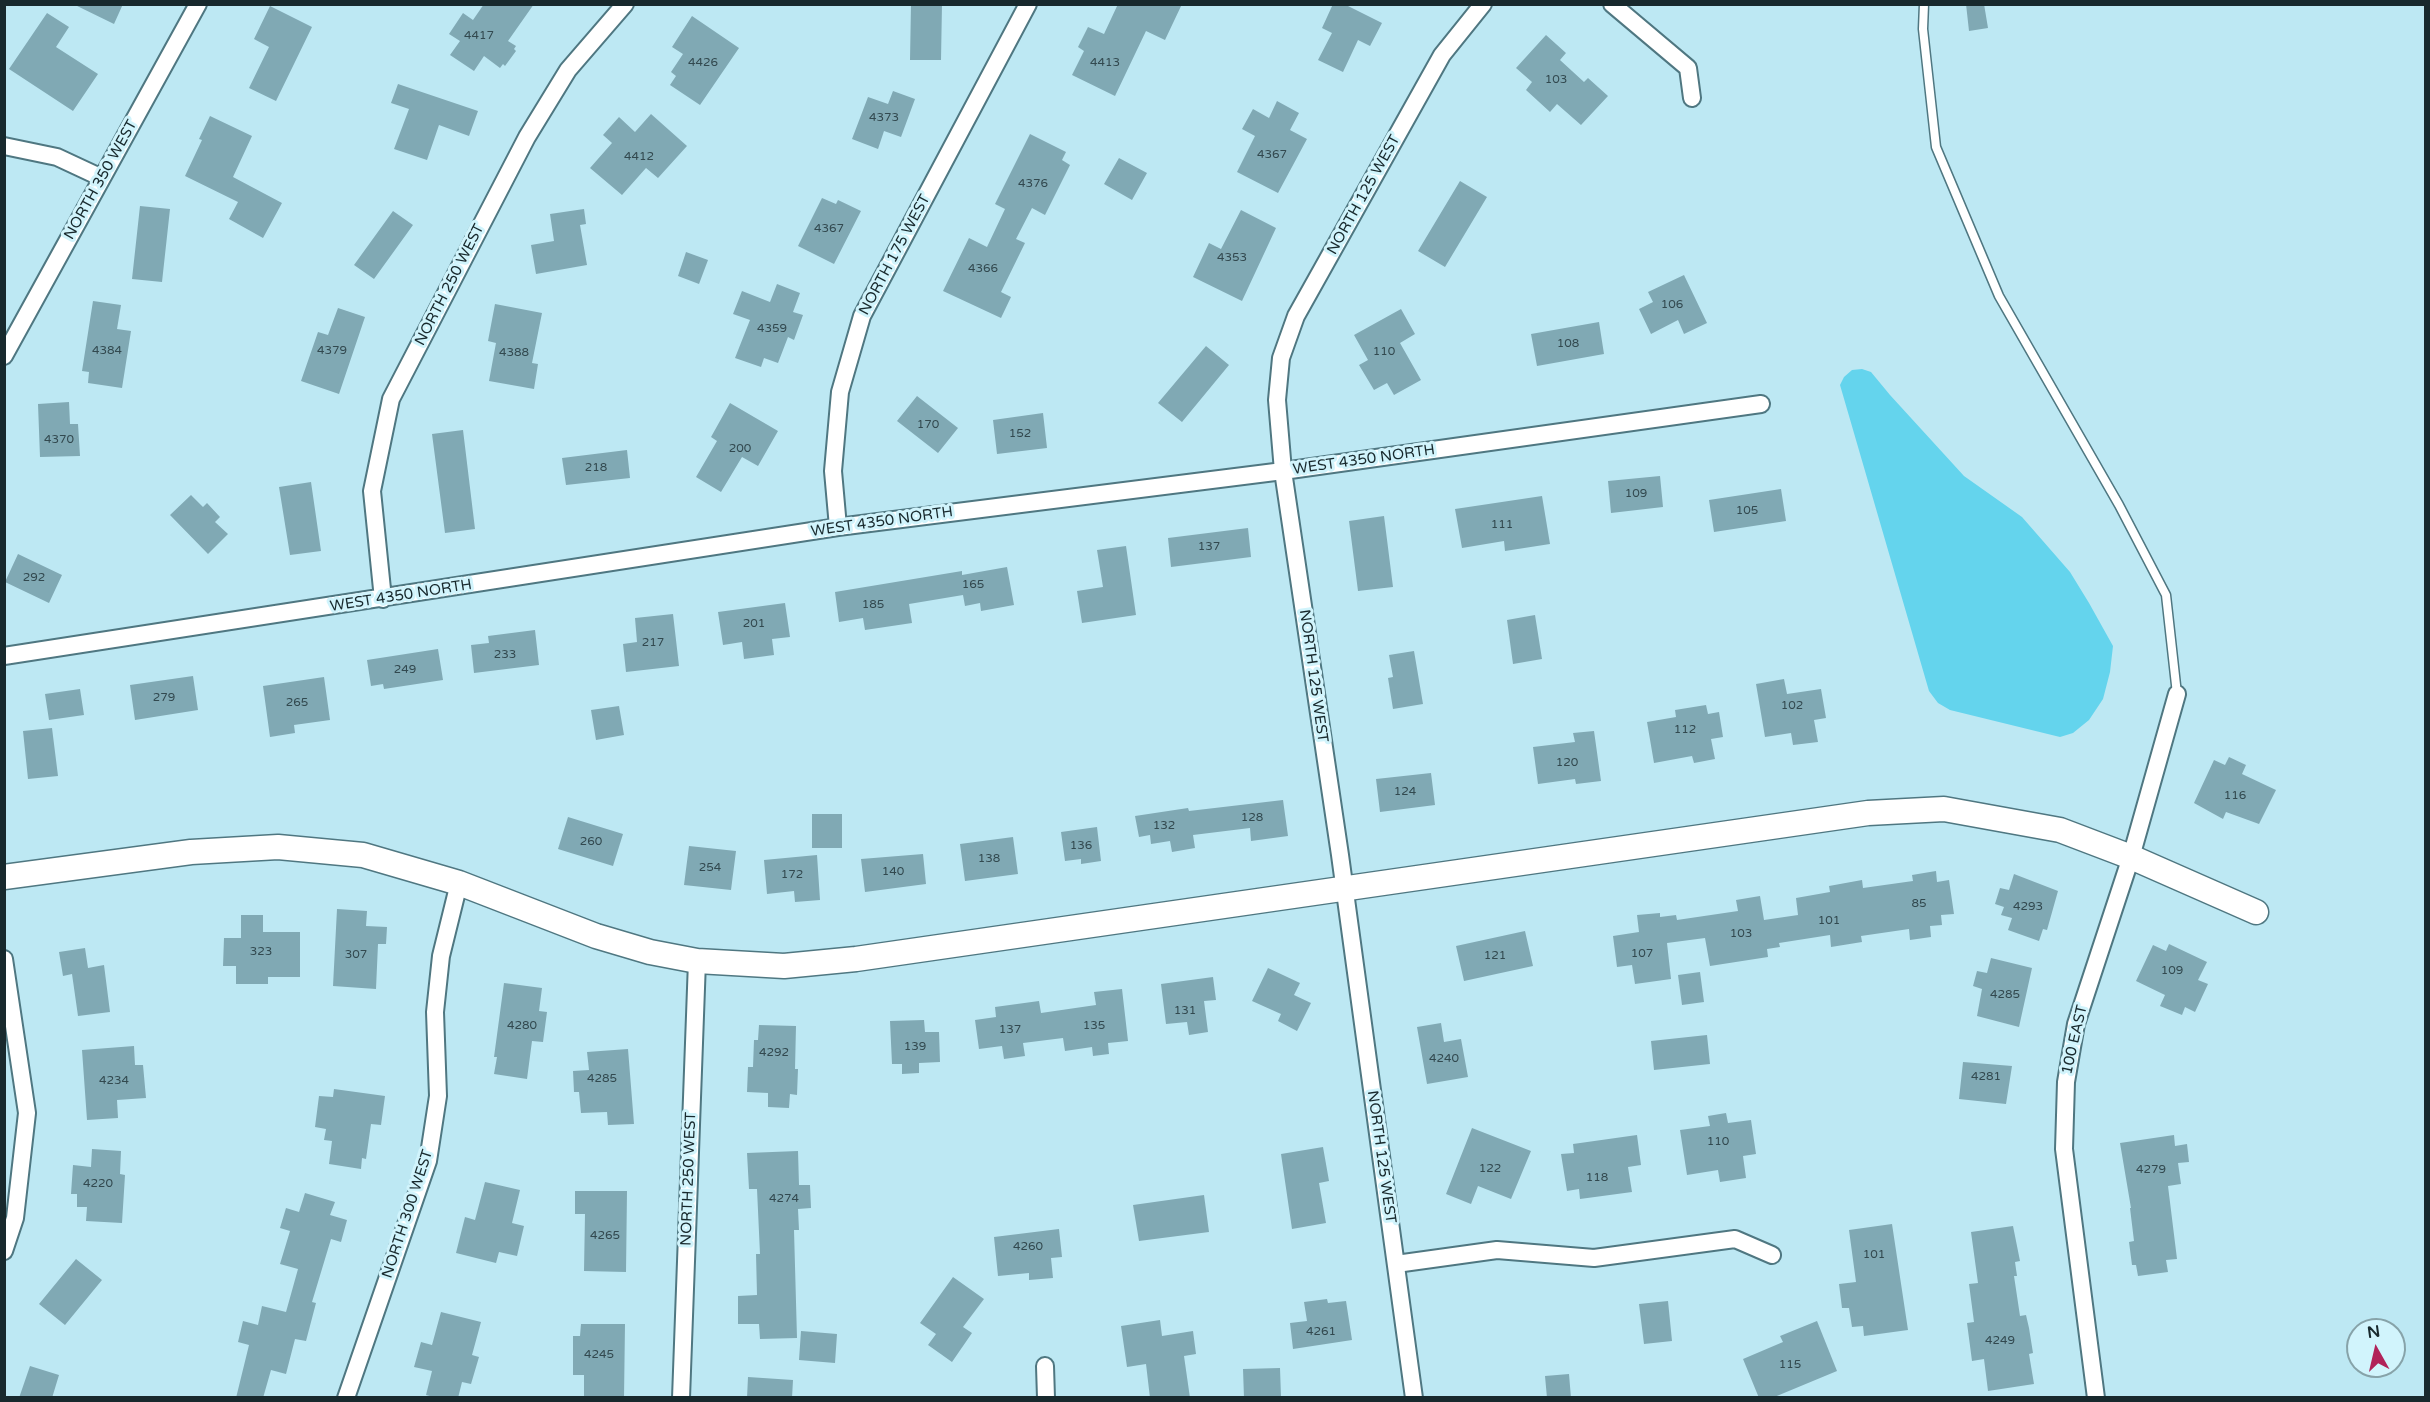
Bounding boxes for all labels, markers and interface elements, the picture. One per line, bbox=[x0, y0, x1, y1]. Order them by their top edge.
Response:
house number: 4417 bbox=[464, 29, 494, 43]
house number: 4426 bbox=[688, 56, 718, 70]
house number: 4413 bbox=[1090, 56, 1120, 70]
house number: 103 bbox=[1545, 73, 1567, 87]
house number: 4373 bbox=[869, 111, 899, 125]
street label: NORTH 350 WEST bbox=[61, 117, 141, 243]
street label: NORTH 125 WEST bbox=[1324, 132, 1404, 258]
house number: 4367 bbox=[1257, 148, 1287, 162]
house number: 4412 bbox=[624, 150, 654, 164]
house number: 4376 bbox=[1018, 177, 1048, 191]
street label: NORTH 175 WEST bbox=[856, 192, 934, 318]
street label: NORTH 250 WEST bbox=[412, 221, 488, 349]
house number: 4367 bbox=[814, 222, 844, 236]
house number: 4353 bbox=[1217, 251, 1247, 265]
house number: 4366 bbox=[968, 262, 998, 276]
house number: 106 bbox=[1661, 298, 1683, 312]
house number: 4359 bbox=[757, 322, 787, 336]
house number: 108 bbox=[1557, 337, 1579, 351]
house number: 4384 bbox=[92, 344, 122, 358]
house number: 4379 bbox=[317, 344, 347, 358]
house number: 110 bbox=[1373, 345, 1395, 359]
house number: 4388 bbox=[499, 346, 529, 360]
house number: 170 bbox=[917, 418, 939, 432]
house number: 152 bbox=[1009, 427, 1031, 441]
house number: 4370 bbox=[44, 433, 74, 447]
street label: WEST 4350 NORTH bbox=[1292, 441, 1436, 479]
house number: 200 bbox=[729, 442, 751, 456]
house number: 218 bbox=[585, 461, 607, 475]
house number: 109 bbox=[1625, 487, 1647, 501]
street label: WEST 4350 NORTH bbox=[810, 503, 954, 541]
house number: 105 bbox=[1736, 504, 1758, 518]
house number: 111 bbox=[1491, 518, 1513, 532]
house number: 137 bbox=[1198, 540, 1220, 554]
house number: 292 bbox=[23, 571, 45, 585]
street label: WEST 4350 NORTH bbox=[329, 576, 473, 616]
house number: 165 bbox=[962, 578, 984, 592]
house number: 185 bbox=[862, 598, 884, 612]
street label: NORTH 125 WEST bbox=[1295, 608, 1331, 744]
house number: 201 bbox=[743, 617, 765, 631]
house number: 217 bbox=[642, 636, 664, 650]
house number: 233 bbox=[494, 648, 516, 662]
house number: 249 bbox=[394, 663, 416, 677]
house number: 279 bbox=[153, 691, 175, 705]
house number: 265 bbox=[286, 696, 308, 710]
house number: 102 bbox=[1781, 699, 1803, 713]
house number: 112 bbox=[1674, 723, 1696, 737]
house number: 120 bbox=[1556, 756, 1578, 770]
house number: 124 bbox=[1394, 785, 1416, 799]
house number: 116 bbox=[2224, 789, 2246, 803]
house number: 128 bbox=[1241, 811, 1263, 825]
house number: 132 bbox=[1153, 819, 1175, 833]
house number: 260 bbox=[580, 835, 602, 849]
house number: 136 bbox=[1070, 839, 1092, 853]
house number: 138 bbox=[978, 852, 1000, 866]
house number: 254 bbox=[699, 861, 721, 875]
house number: 140 bbox=[882, 865, 904, 879]
house number: 172 bbox=[781, 868, 803, 882]
house number: 85 bbox=[1911, 897, 1927, 911]
house number: 4293 bbox=[2013, 900, 2043, 914]
house number: 101 bbox=[1818, 914, 1840, 928]
house number: 103 bbox=[1730, 927, 1752, 941]
house number: 323 bbox=[250, 945, 272, 959]
house number: 107 bbox=[1631, 947, 1653, 961]
house number: 307 bbox=[345, 948, 367, 962]
house number: 121 bbox=[1484, 949, 1506, 963]
house number: 109 bbox=[2161, 964, 2183, 978]
house number: 4285 bbox=[1990, 988, 2020, 1002]
house number: 131 bbox=[1174, 1004, 1196, 1018]
street label: 100 EAST bbox=[2058, 1004, 2092, 1076]
house number: 4280 bbox=[507, 1019, 537, 1033]
house number: 135 bbox=[1083, 1019, 1105, 1033]
house number: 137 bbox=[999, 1023, 1021, 1037]
house number: 139 bbox=[904, 1040, 926, 1054]
house number: 4292 bbox=[759, 1046, 789, 1060]
house number: 4240 bbox=[1429, 1052, 1459, 1066]
house number: 4281 bbox=[1971, 1070, 2001, 1084]
house number: 4285 bbox=[587, 1072, 617, 1086]
house number: 4234 bbox=[99, 1074, 129, 1088]
street label: NORTH 125 WEST bbox=[1363, 1089, 1399, 1225]
street label: NORTH 250 WEST bbox=[678, 1112, 700, 1246]
house number: 110 bbox=[1707, 1135, 1729, 1149]
street label: NORTH 300 WEST bbox=[379, 1148, 437, 1280]
house number: 122 bbox=[1479, 1162, 1501, 1176]
house number: 4279 bbox=[2136, 1163, 2166, 1177]
house number: 118 bbox=[1586, 1171, 1608, 1185]
house number: 4220 bbox=[83, 1177, 113, 1191]
house number: 4274 bbox=[769, 1192, 799, 1206]
house number: 4265 bbox=[590, 1229, 620, 1243]
house number: 4260 bbox=[1013, 1240, 1043, 1254]
house number: 101 bbox=[1863, 1248, 1885, 1262]
north arrow bbox=[2346, 1318, 2406, 1378]
text: N bbox=[2366, 1321, 2382, 1343]
house number: 4261 bbox=[1306, 1325, 1336, 1339]
house number: 4249 bbox=[1985, 1334, 2015, 1348]
house number: 4245 bbox=[584, 1348, 614, 1362]
house number: 115 bbox=[1779, 1358, 1801, 1372]

